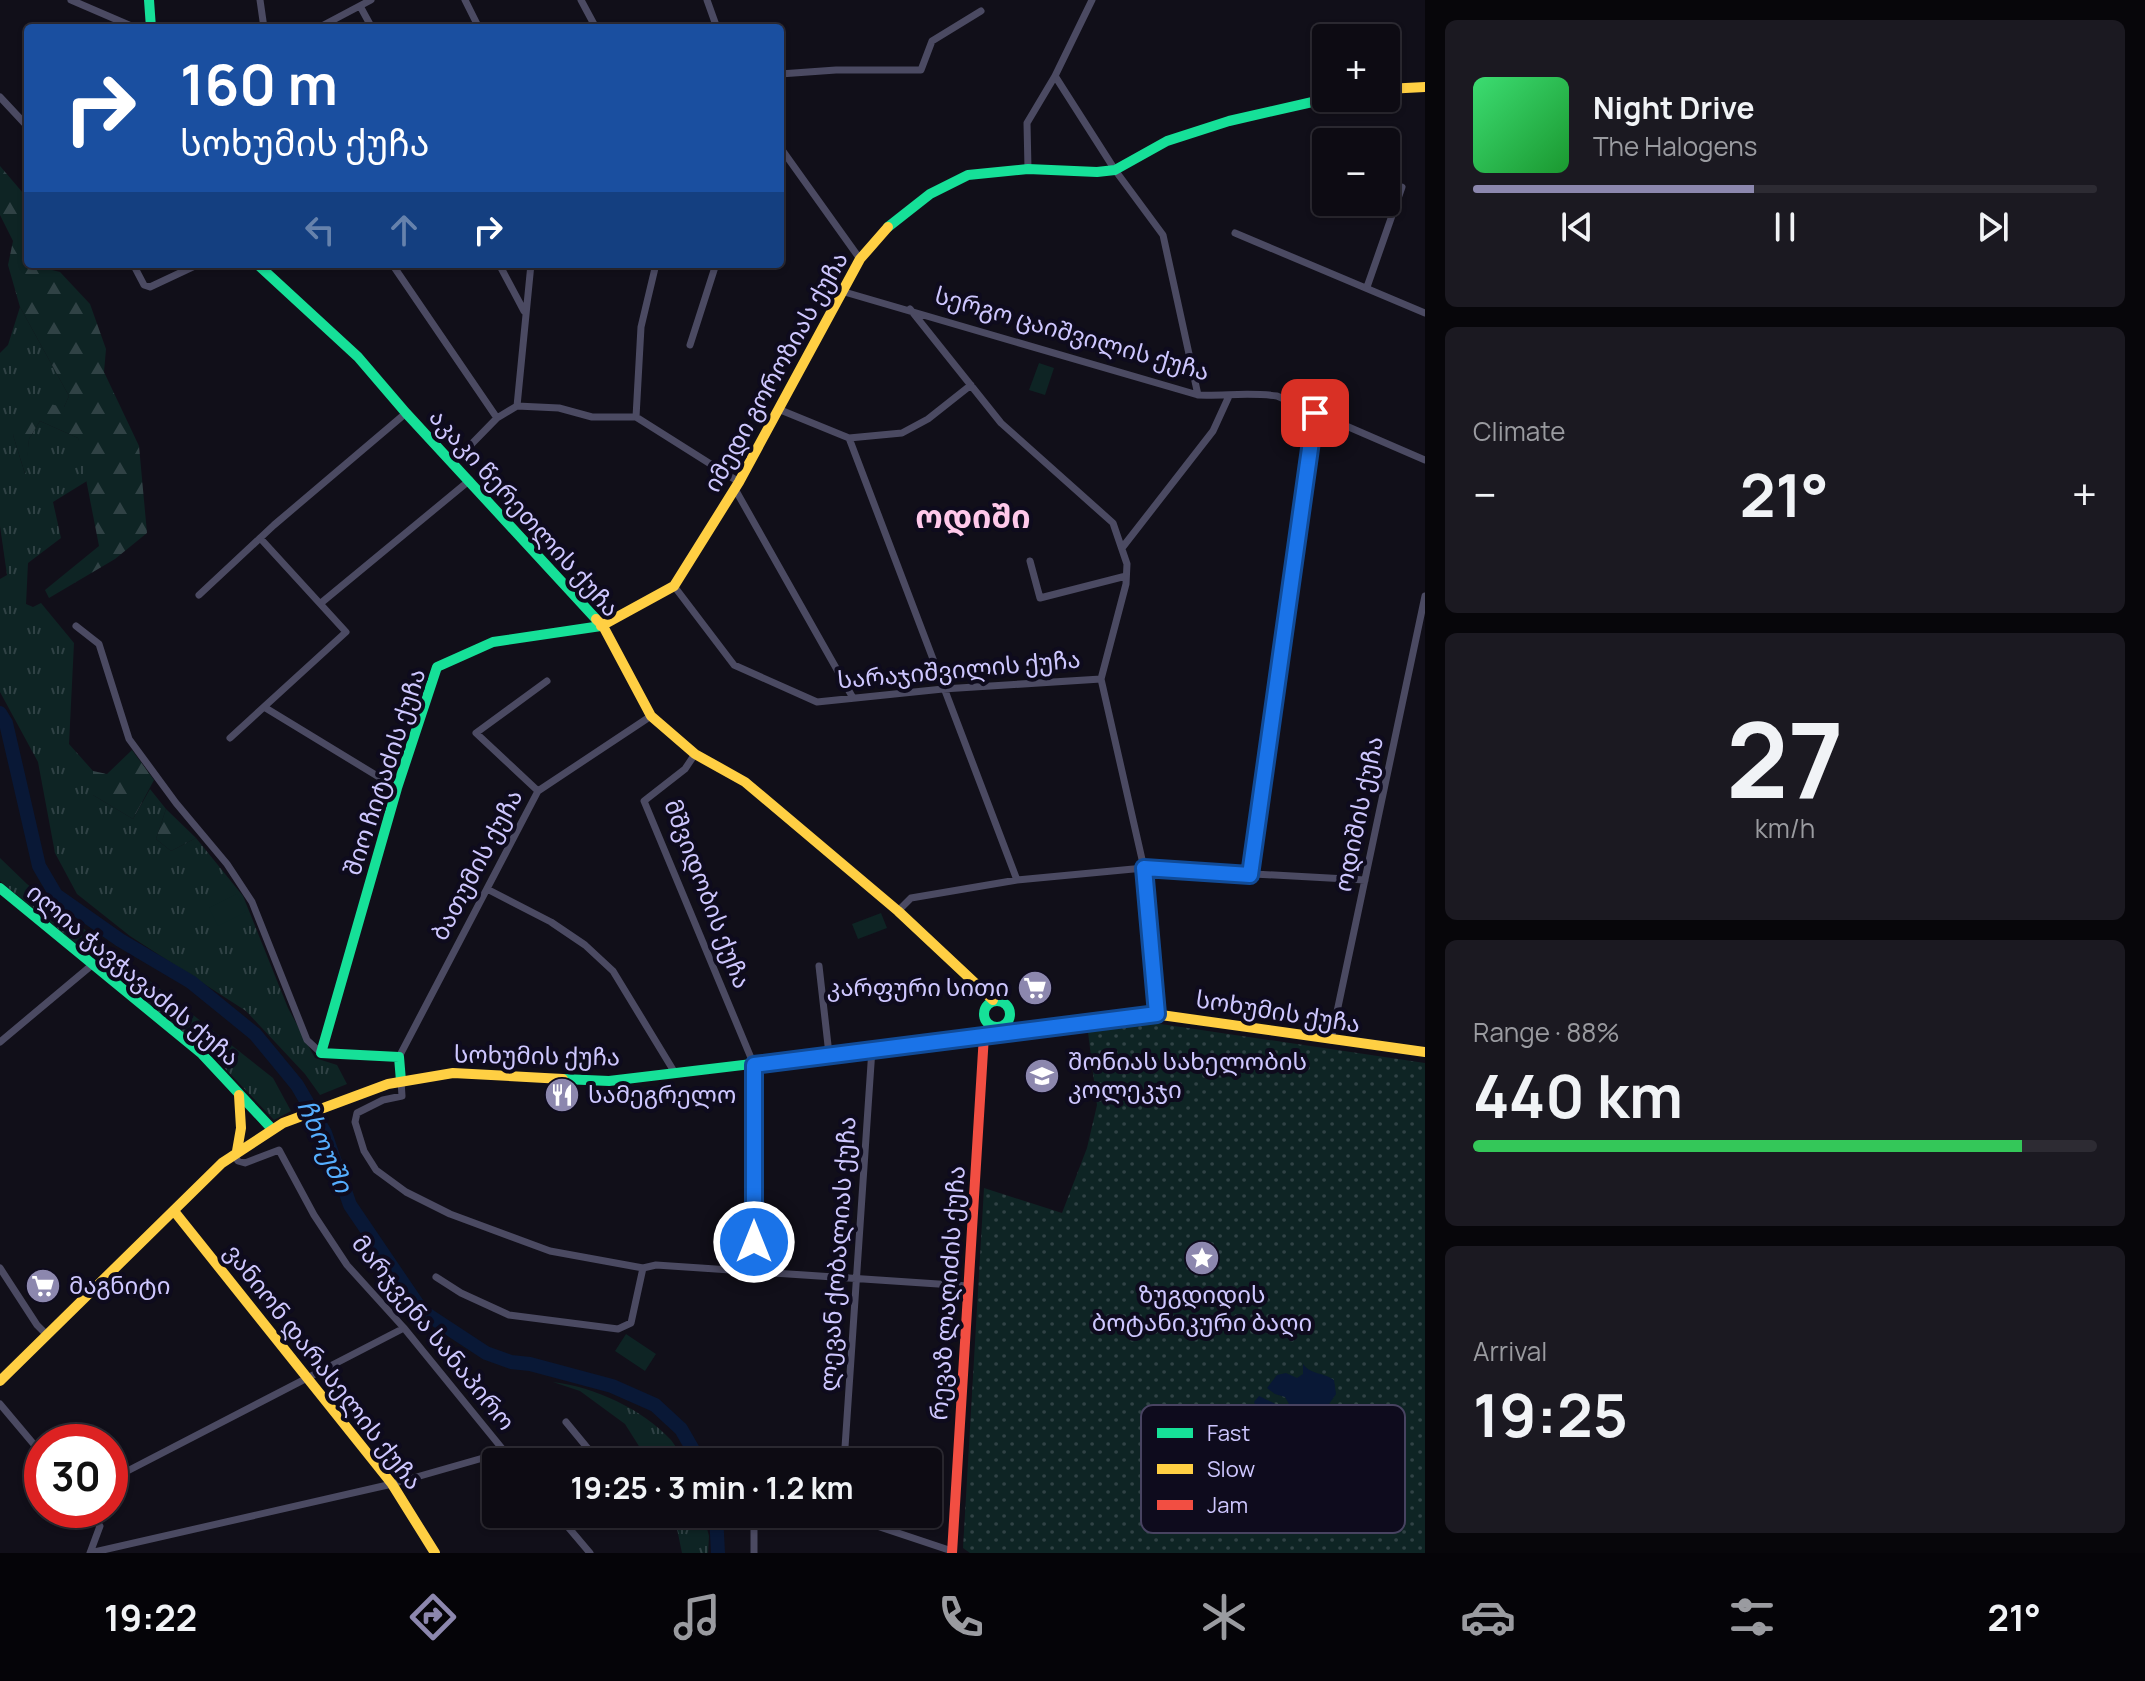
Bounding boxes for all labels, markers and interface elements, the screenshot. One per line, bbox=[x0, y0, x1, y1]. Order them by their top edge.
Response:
map controls bbox=[1312, 24, 1400, 216]
button: + bbox=[1312, 24, 1400, 112]
text: 160 m bbox=[180, 45, 338, 122]
icon: right bbox=[48, 56, 152, 160]
text: Night Drive bbox=[1593, 87, 1755, 128]
text: სოხუმის ქუჩა bbox=[180, 118, 429, 167]
button: − bbox=[1312, 128, 1400, 216]
text: The Halogens bbox=[1593, 128, 1757, 164]
icon: previous bbox=[1555, 205, 1599, 249]
icon: pause bbox=[1763, 205, 1807, 249]
icon: next bbox=[1971, 205, 2015, 249]
icon: left bbox=[298, 208, 342, 252]
icon: ahead bbox=[382, 208, 426, 252]
icon: right bbox=[466, 208, 510, 252]
street label: იმედი გოროზიას ქუჩა bbox=[695, 245, 855, 497]
street label: სერგო ცაიშვილის ქუჩა bbox=[931, 278, 1214, 388]
pin bbox=[1281, 379, 1349, 447]
icon: arrive bbox=[1293, 391, 1337, 435]
street label: აკაკი წერეთლის ქუჩა bbox=[423, 401, 628, 623]
text: Climate bbox=[1473, 413, 1565, 449]
text: 21° bbox=[1740, 453, 1829, 535]
text: − bbox=[1473, 464, 1497, 524]
text: + bbox=[2072, 464, 2097, 524]
district label: ოდიში bbox=[915, 494, 1031, 538]
street label: სარაჯიშვილის ქუჩა bbox=[836, 641, 1082, 696]
street label: შიო ჩიტაძის ქუჩა bbox=[335, 664, 433, 879]
text: 27 bbox=[1726, 687, 1844, 829]
street label: ოდიშის ქუჩა bbox=[1325, 733, 1390, 894]
street label: ბათუმის ქუჩა bbox=[422, 783, 529, 946]
street label: მშვიდობის ქუჩა bbox=[657, 794, 760, 993]
text: km/h bbox=[1755, 810, 1815, 846]
street label: ილია ჭავჭავაძის ქუჩა bbox=[21, 875, 247, 1073]
supermarket icon: კარფური სითი bbox=[1016, 969, 1054, 1007]
place label: კარფური სითი bbox=[827, 970, 1009, 1003]
street label: სოხუმის ქუჩა bbox=[1194, 981, 1363, 1040]
text: Range · 88% bbox=[1473, 1014, 1620, 1050]
street label: სოხუმის ქუჩა bbox=[454, 1037, 620, 1072]
place label: შონიას სახელობის კოლეკჯი bbox=[1068, 1044, 1307, 1105]
text: 440 km bbox=[1473, 1054, 1683, 1136]
school or university icon: შონიას სახელობის კოლეკჯი bbox=[1023, 1057, 1061, 1095]
restaurant icon: სამეგრელო bbox=[543, 1076, 581, 1114]
place label: სამეგრელო bbox=[588, 1077, 736, 1110]
water label: ჩხოუში bbox=[289, 1093, 363, 1199]
street label: ლევან ქობალიას ქუჩა bbox=[810, 1115, 863, 1392]
street label: რევაზ ლაღიძის ქუჩა bbox=[921, 1165, 972, 1421]
position arrow bbox=[712, 1200, 796, 1284]
street label: მარჯვენა სანაპირო bbox=[345, 1227, 523, 1437]
street label: ვანიონ დარასელის ქუჩა bbox=[218, 1236, 431, 1496]
place icon: ზუგდიდის ბოტანიკური ბაღი bbox=[1183, 1239, 1221, 1277]
supermarket icon: მაგნიტი bbox=[24, 1267, 62, 1305]
place label: მაგნიტი bbox=[69, 1268, 171, 1301]
place label: ზუგდიდის ბოტანიკური ბაღი bbox=[1092, 1277, 1312, 1338]
text: Arrival bbox=[1473, 1333, 1547, 1369]
text: 19:25 bbox=[1473, 1373, 1628, 1455]
legend bbox=[1141, 1405, 1405, 1533]
text: Fast bbox=[1207, 1418, 1250, 1448]
speed limit sign: 30 bbox=[24, 1424, 128, 1528]
text: Slow bbox=[1207, 1454, 1255, 1484]
text: 19:25 · 3 min · 1.2 km bbox=[570, 1467, 854, 1508]
text: Jam bbox=[1207, 1490, 1248, 1520]
icon: directions bbox=[405, 1589, 461, 1645]
icon: music bbox=[669, 1589, 725, 1645]
icon: phone bbox=[933, 1589, 989, 1645]
icon: climate bbox=[1196, 1589, 1252, 1645]
icon: car bbox=[1460, 1589, 1516, 1645]
icon: filters bbox=[1724, 1589, 1780, 1645]
text: 19:22 bbox=[104, 1593, 197, 1642]
text: 21° bbox=[1988, 1593, 2041, 1642]

